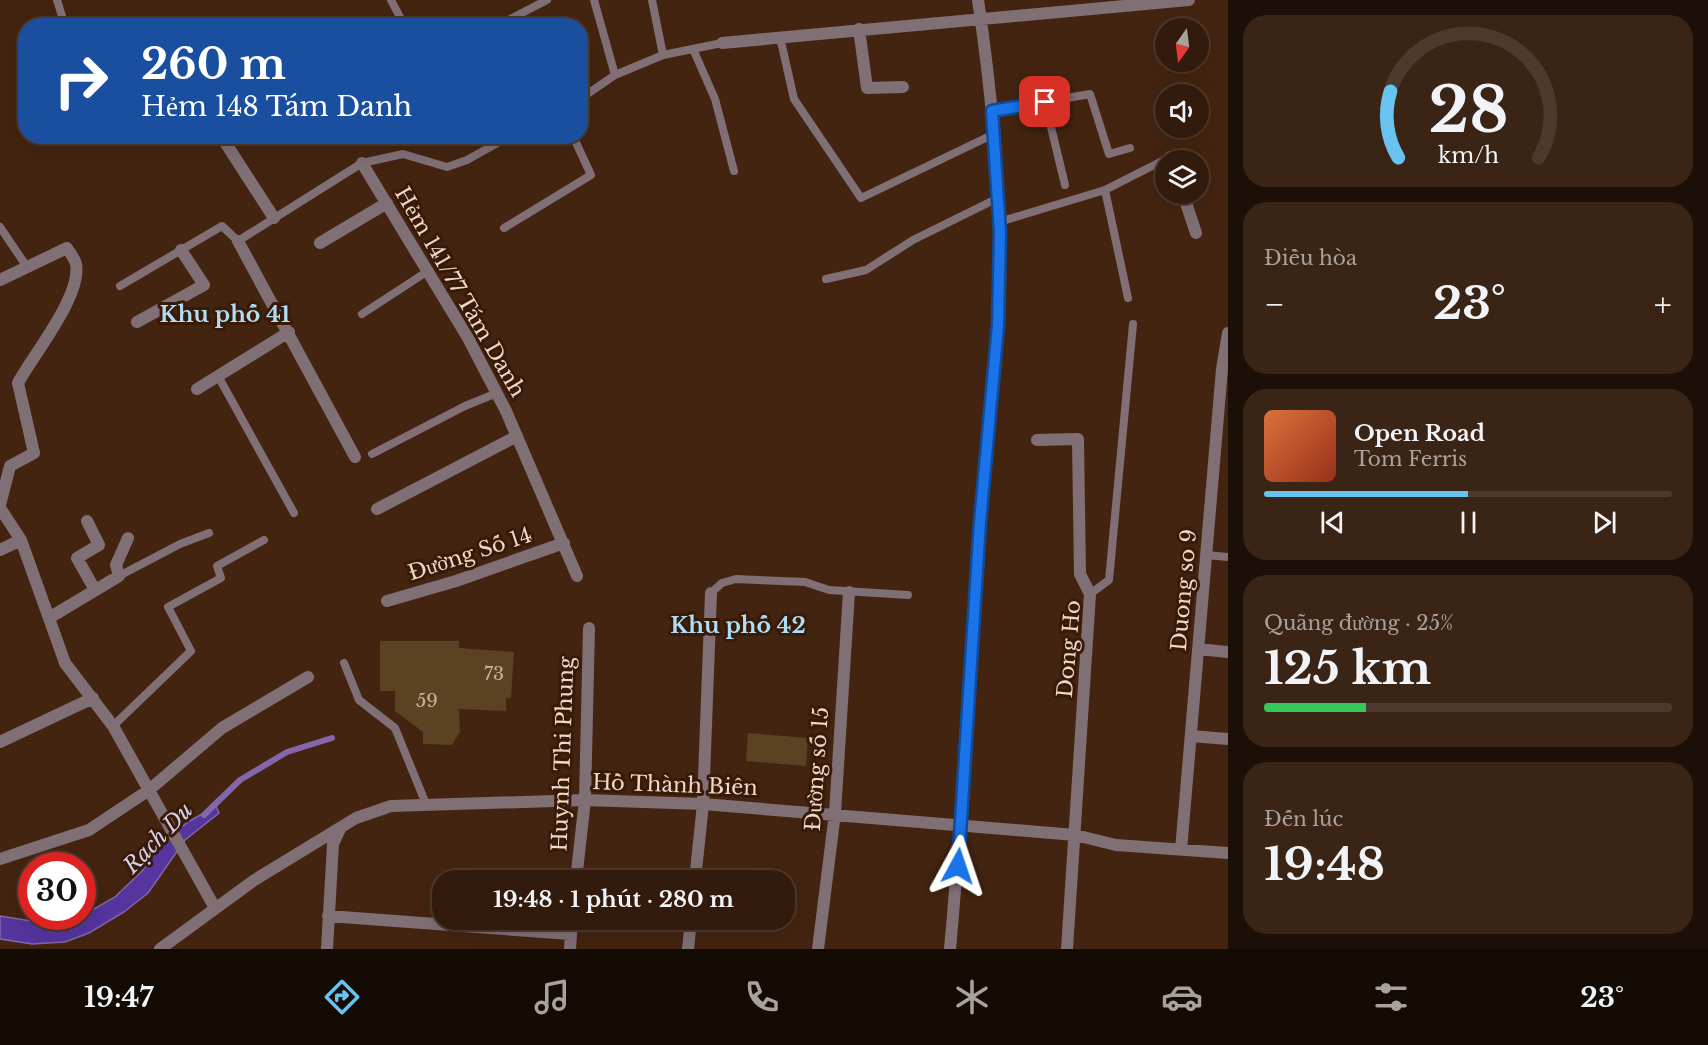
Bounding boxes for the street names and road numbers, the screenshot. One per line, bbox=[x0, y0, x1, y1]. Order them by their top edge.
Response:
street label: Hẻm 141/77 Tám Danh bbox=[389, 182, 531, 402]
street label: Đường Số 14 bbox=[405, 522, 535, 586]
street label: Duong so 9 bbox=[1166, 528, 1202, 652]
street label: Dong Ho bbox=[1052, 599, 1086, 699]
street label: Huynh Thi Phung bbox=[547, 656, 579, 852]
street label: Đường số 15 bbox=[800, 706, 834, 832]
street label: Hồ Thành Biên bbox=[592, 769, 758, 801]

